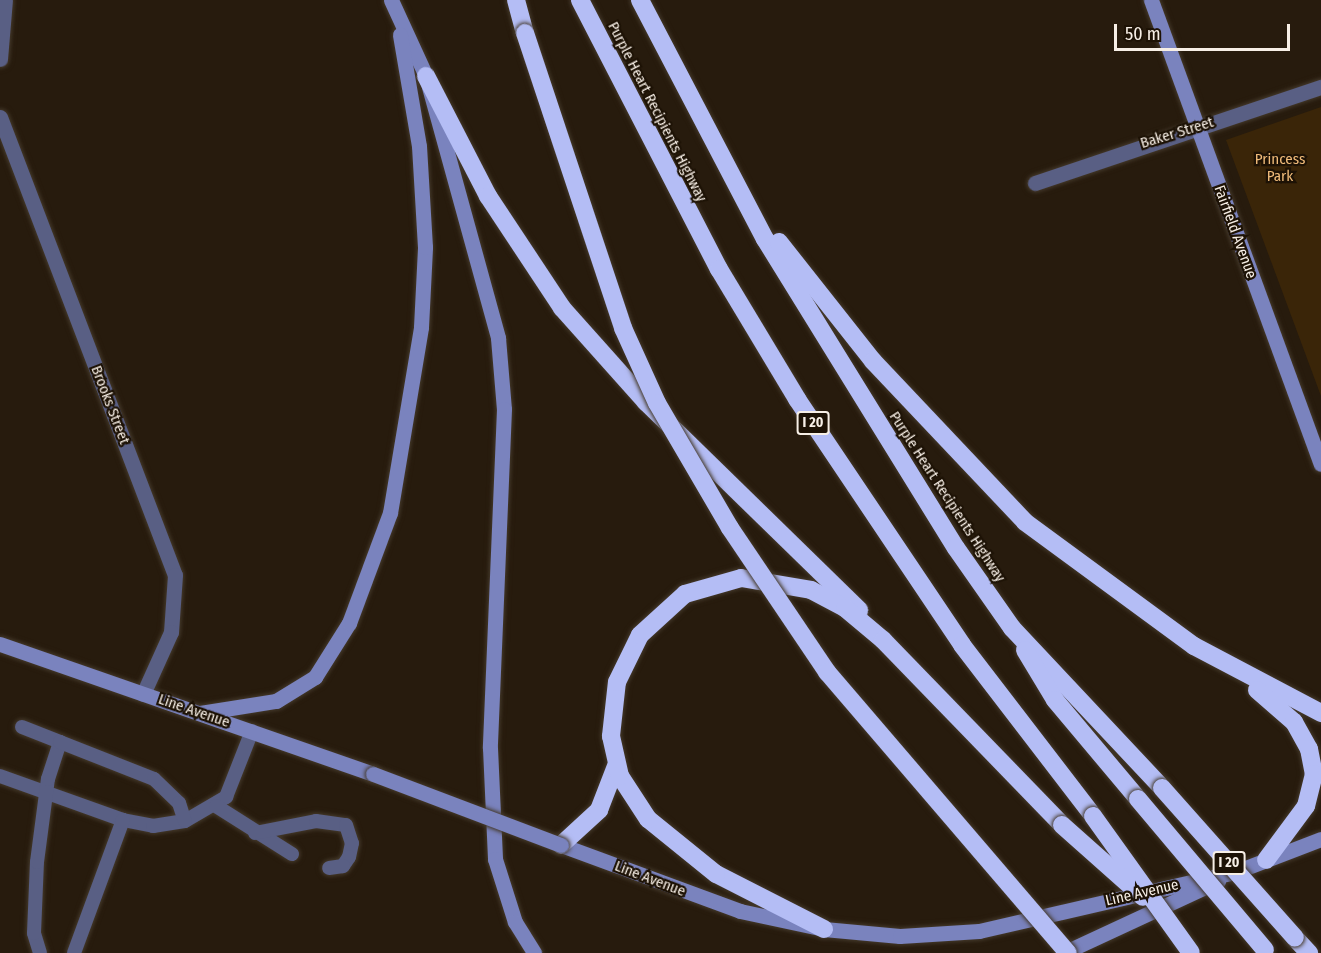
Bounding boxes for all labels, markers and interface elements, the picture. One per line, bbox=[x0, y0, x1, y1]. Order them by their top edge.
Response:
scale bar bbox=[1117, 12, 1292, 50]
street label: Purple Heart Recipients Highway bbox=[604, 19, 710, 205]
text: 50 m bbox=[1125, 23, 1161, 45]
street label: Baker Street bbox=[1138, 113, 1216, 153]
park label: Princess Park bbox=[1255, 150, 1305, 185]
street label: Fairfield Avenue bbox=[1210, 183, 1260, 281]
street label: Brooks Street bbox=[87, 363, 133, 447]
street label: Purple Heart Recipients Highway bbox=[885, 408, 1009, 586]
road number: I 20 bbox=[796, 412, 830, 434]
street label: Line Avenue bbox=[156, 690, 232, 732]
road number: I 20 bbox=[1212, 852, 1246, 874]
street label: Line Avenue bbox=[612, 857, 688, 901]
street label: Line Avenue bbox=[1104, 876, 1180, 910]

